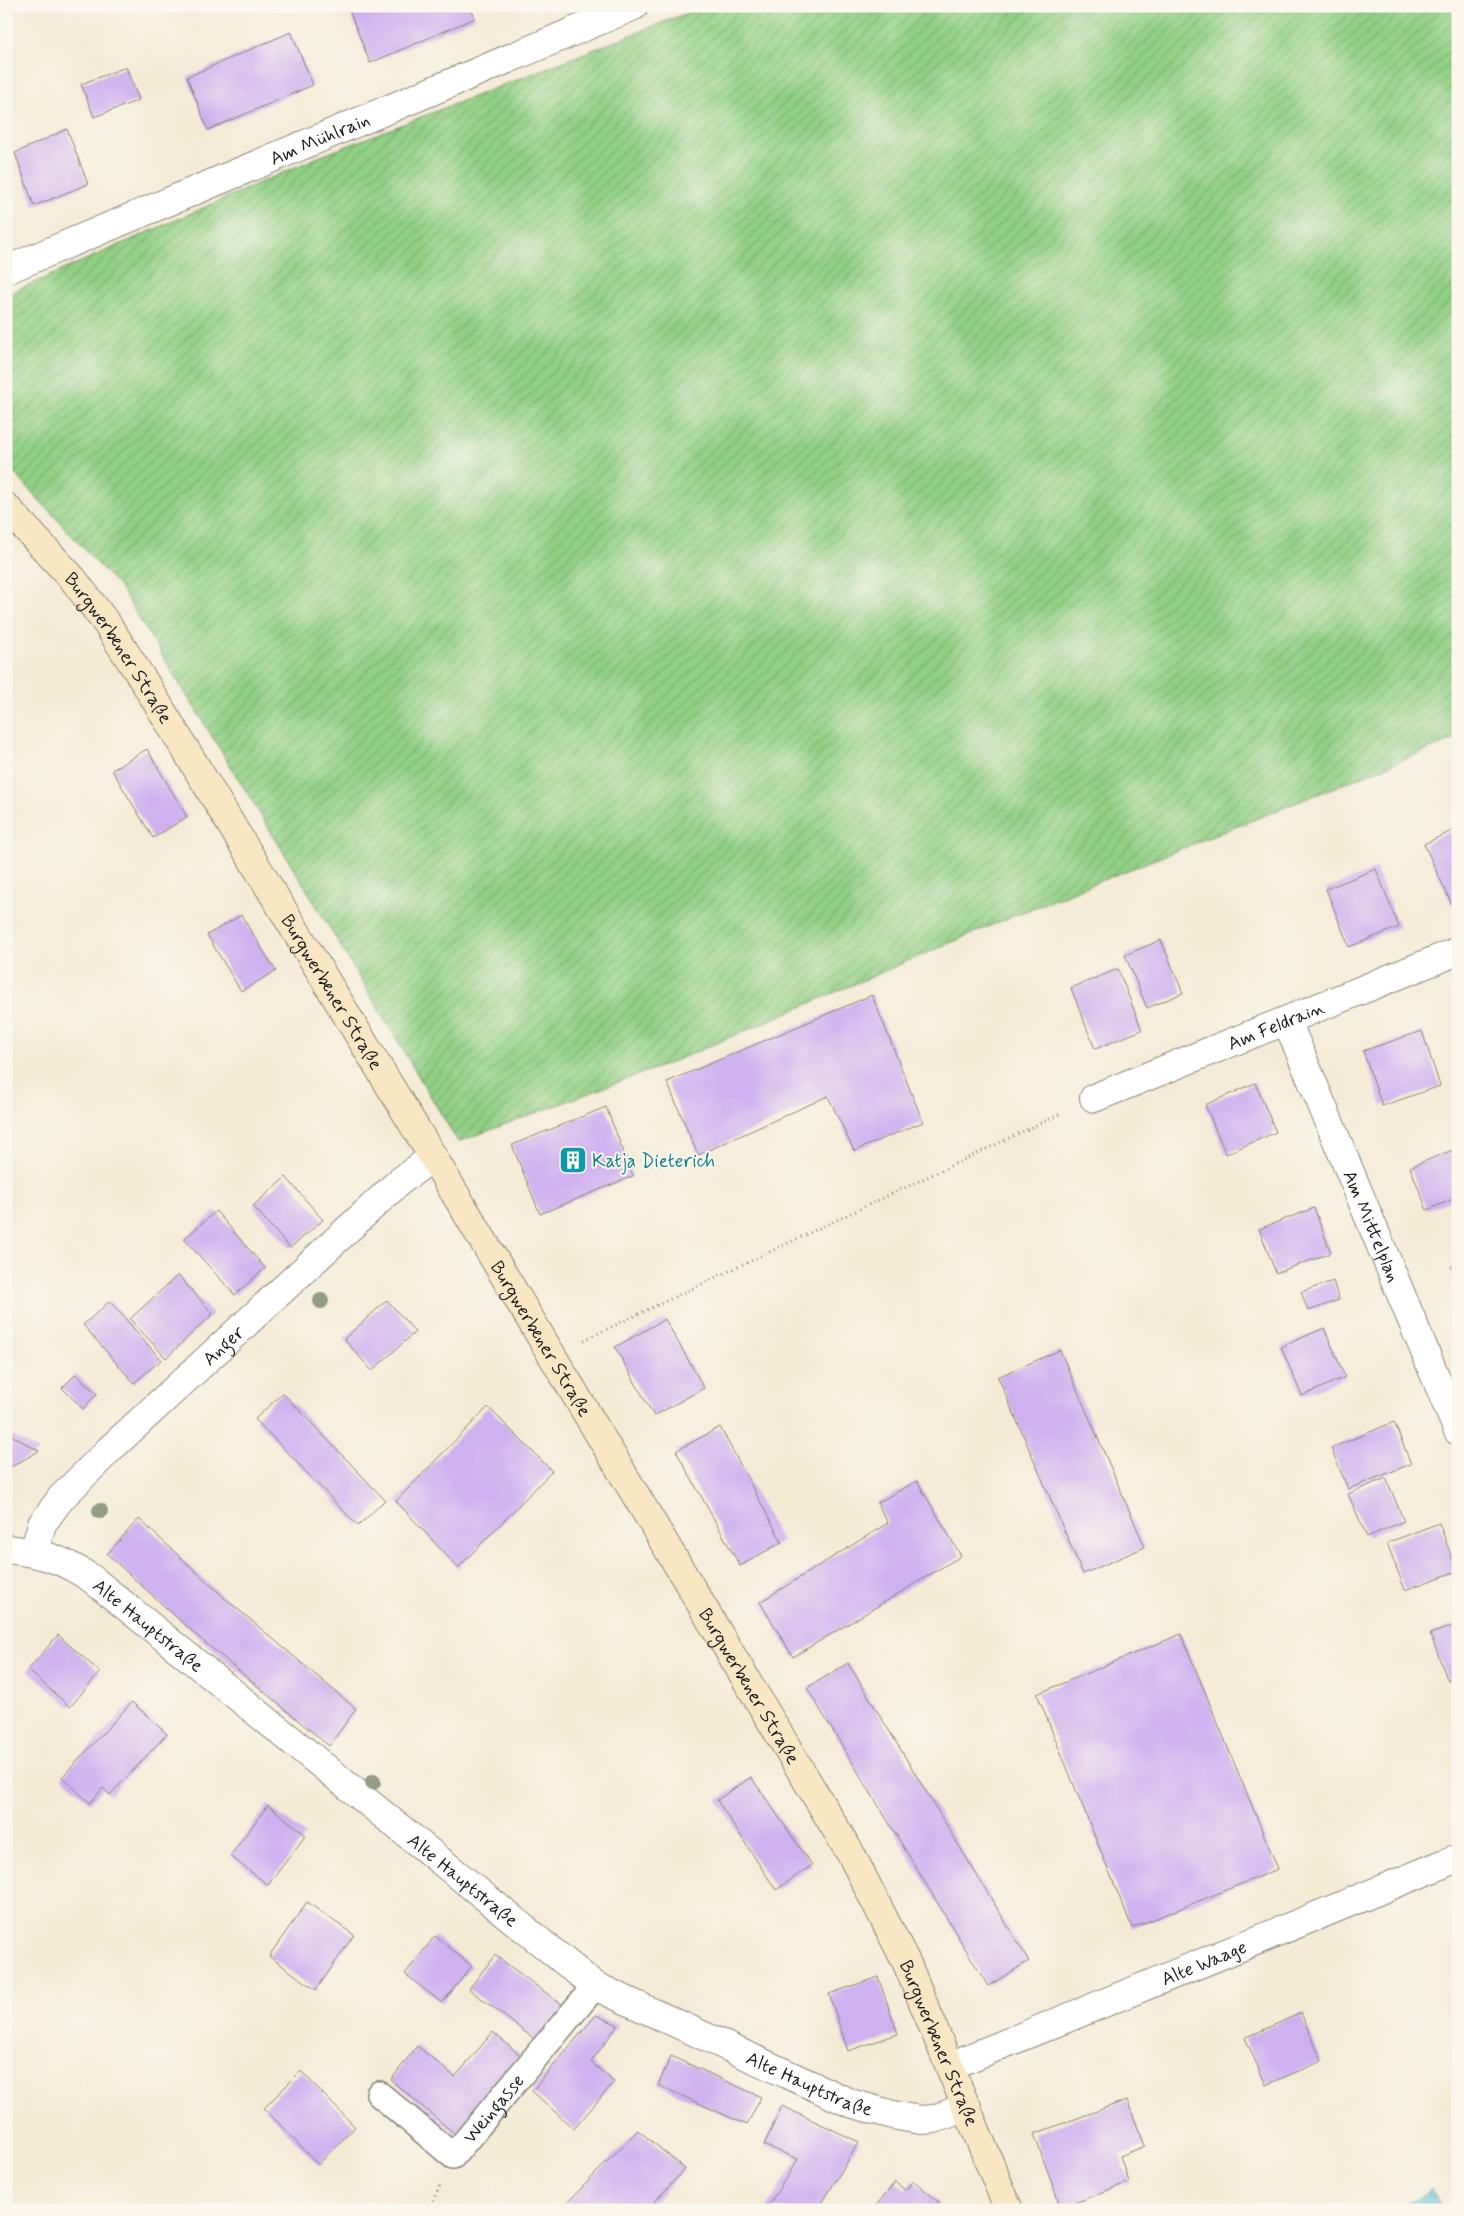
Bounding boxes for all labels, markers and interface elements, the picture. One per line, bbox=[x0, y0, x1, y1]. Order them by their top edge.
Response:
street label: Am Mühlrain bbox=[266, 108, 374, 172]
street label: Burgwerbener Straße bbox=[59, 567, 178, 729]
street label: Burgwerbener Straße bbox=[274, 910, 388, 1075]
street label: Am Feldrain bbox=[1224, 995, 1329, 1057]
building icon: Katja Dieterich bbox=[558, 1145, 588, 1175]
place label: Katja Dieterich bbox=[592, 1149, 715, 1175]
street label: Am Mittelplan bbox=[1337, 1167, 1406, 1286]
street label: Burgwerbener Straße bbox=[484, 1256, 597, 1422]
street label: Anger bbox=[197, 1320, 250, 1372]
street label: Alte Hauptstraße bbox=[87, 1574, 208, 1678]
street label: Burgwerbener Straße bbox=[692, 1604, 805, 1769]
street label: Alte Hauptstraße bbox=[402, 1828, 523, 1933]
street label: Alte Waage bbox=[1158, 1935, 1251, 1992]
street label: Burgwerbener Straße bbox=[893, 1956, 984, 2130]
street label: Alte Hauptstraße bbox=[742, 2046, 875, 2123]
street label: Weingasse bbox=[458, 2069, 530, 2149]

